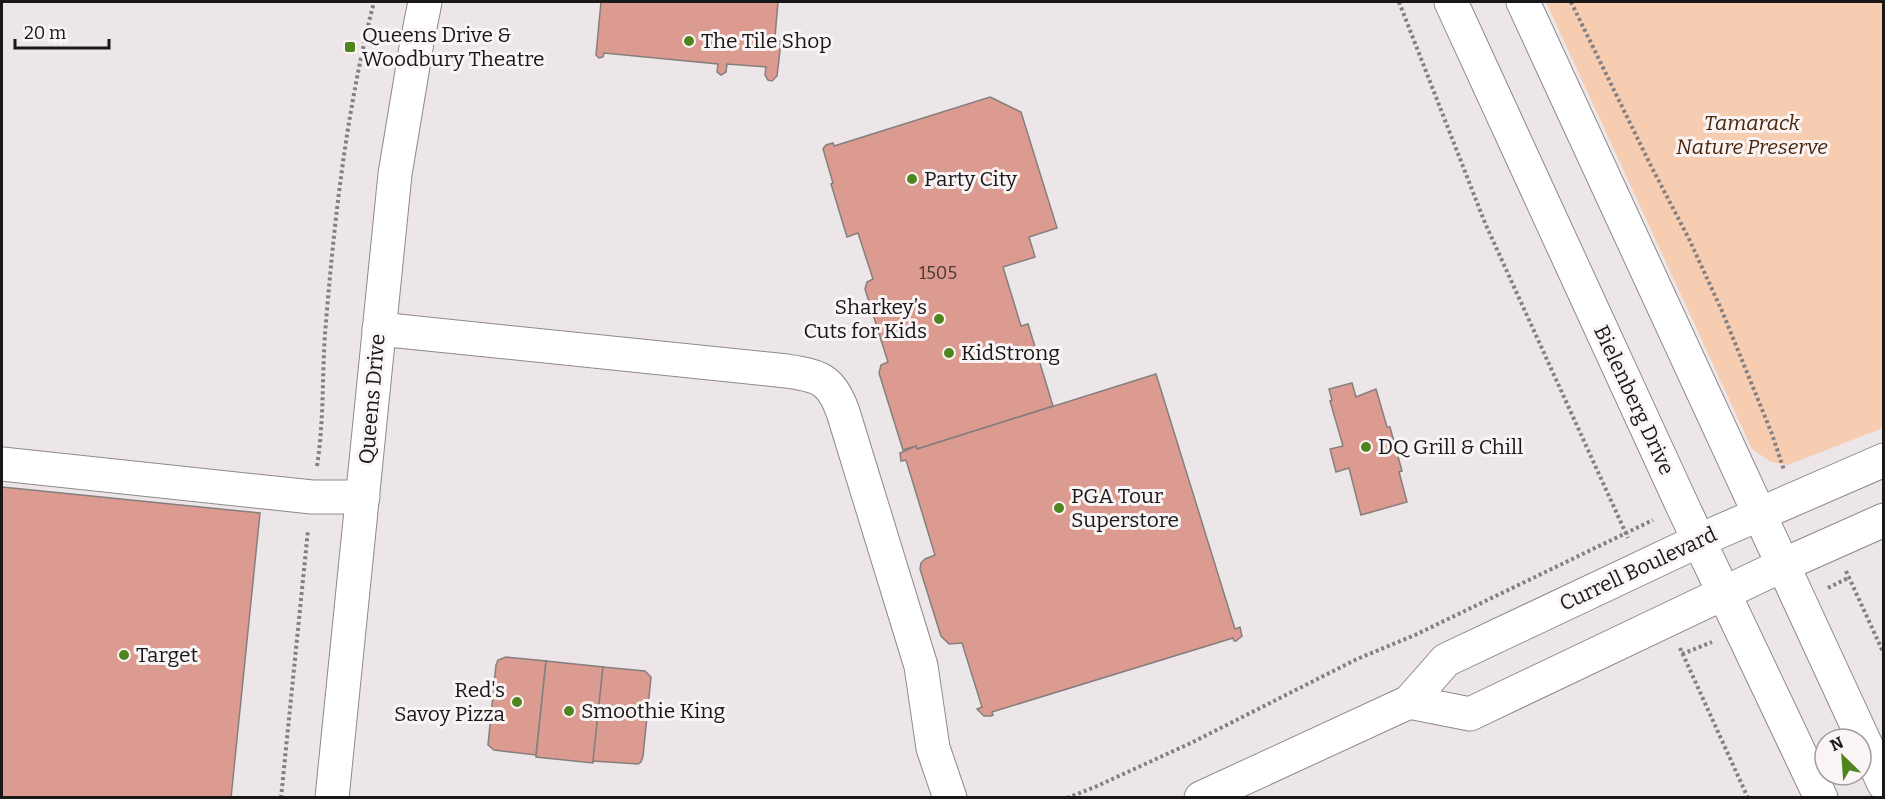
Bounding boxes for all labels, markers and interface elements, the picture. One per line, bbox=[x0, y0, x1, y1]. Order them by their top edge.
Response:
scale bar bbox=[15, 12, 110, 50]
text: 20 m bbox=[24, 22, 66, 44]
place label: Queens Drive & Woodbury Theatre bbox=[362, 22, 545, 72]
place label: The Tile Shop bbox=[701, 28, 832, 54]
marker: The Tile Shop bbox=[682, 34, 696, 48]
marker: Queens Drive & Woodbury Theatre bbox=[343, 40, 357, 54]
park label: Tamarack Nature Preserve bbox=[1676, 110, 1828, 160]
place label: Party City bbox=[924, 166, 1018, 192]
marker: Party City bbox=[905, 172, 919, 186]
house number: 1505 bbox=[919, 262, 957, 284]
place label: Sharkey’s Cuts for Kids bbox=[803, 294, 927, 344]
marker: Sharkey’s Cuts for Kids bbox=[932, 312, 946, 326]
street label: Bielenberg Drive bbox=[1588, 321, 1680, 479]
street label: Queens Drive bbox=[353, 333, 391, 465]
place label: KidStrong bbox=[961, 340, 1060, 366]
marker: KidStrong bbox=[942, 346, 956, 360]
place label: DQ Grill & Chill bbox=[1378, 434, 1523, 460]
marker: DQ Grill & Chill bbox=[1359, 440, 1373, 454]
place label: PGA Tour Superstore bbox=[1071, 483, 1179, 533]
marker: PGA Tour Superstore bbox=[1052, 501, 1066, 515]
street label: Currell Boulevard bbox=[1555, 521, 1721, 617]
place label: Target bbox=[136, 642, 198, 668]
marker: Target bbox=[117, 648, 131, 662]
place label: Red's Savoy Pizza bbox=[394, 677, 506, 727]
marker: Red's Savoy Pizza bbox=[510, 695, 524, 709]
place label: Smoothie King bbox=[581, 698, 726, 724]
marker: Smoothie King bbox=[562, 704, 576, 718]
north arrow bbox=[1813, 727, 1873, 787]
text: N bbox=[1827, 733, 1846, 755]

